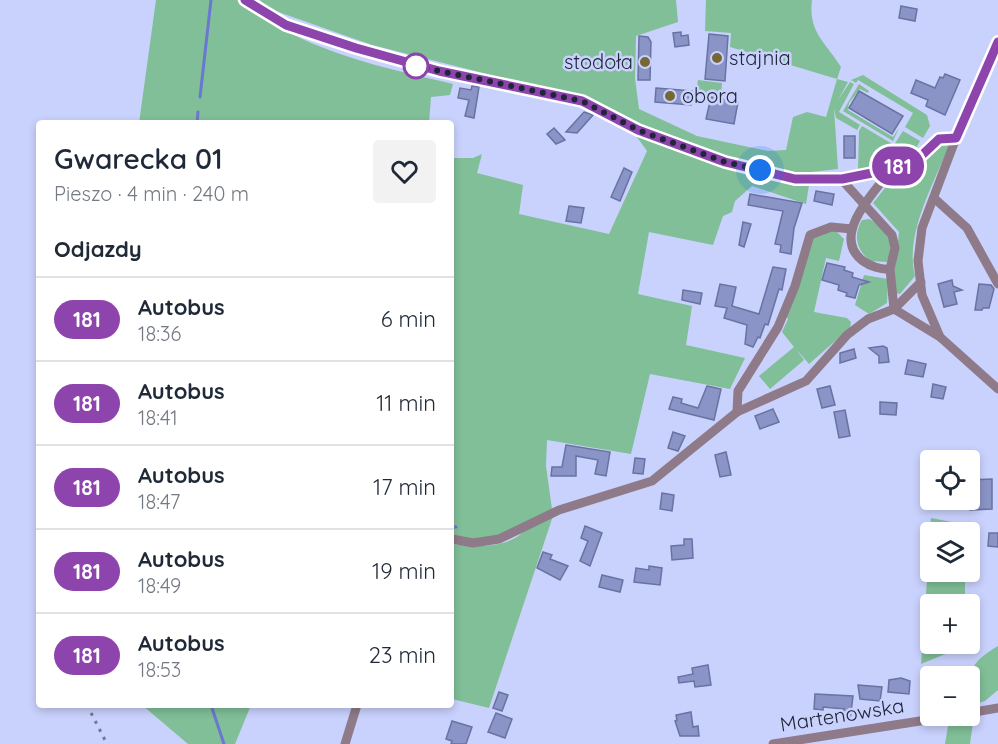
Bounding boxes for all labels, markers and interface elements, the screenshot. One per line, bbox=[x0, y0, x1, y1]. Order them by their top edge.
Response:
place label: stajnia bbox=[729, 45, 791, 70]
place label: stodoła bbox=[564, 49, 633, 74]
marker: stajnia bbox=[710, 51, 724, 65]
unlabelled marker bbox=[403, 53, 429, 79]
marker: stodoła bbox=[638, 55, 652, 69]
place label: obora bbox=[682, 83, 738, 108]
marker: obora bbox=[663, 89, 677, 103]
button: heart bbox=[373, 140, 436, 203]
text: Gwarecka 01 bbox=[54, 141, 223, 176]
line badge: 181 bbox=[864, 146, 932, 186]
text: 181 bbox=[884, 153, 912, 179]
your location bbox=[745, 155, 775, 185]
text: Pieszo · 4 min · 240 m bbox=[54, 181, 249, 206]
text: Odjazdy bbox=[54, 235, 142, 263]
text: Autobus bbox=[138, 293, 225, 321]
text: 6 min bbox=[381, 305, 436, 333]
text: 181 bbox=[73, 306, 101, 332]
text: 18:36 bbox=[138, 321, 181, 346]
text: Autobus bbox=[138, 377, 225, 405]
text: 11 min bbox=[376, 389, 436, 417]
text: 181 bbox=[73, 390, 101, 416]
text: 18:41 bbox=[138, 405, 178, 430]
map controls bbox=[920, 450, 980, 726]
button: locate bbox=[920, 450, 980, 510]
text: Autobus bbox=[138, 461, 225, 489]
text: 17 min bbox=[373, 473, 436, 501]
text: 181 bbox=[73, 474, 101, 500]
text: 18:47 bbox=[138, 489, 180, 514]
button: layers bbox=[920, 522, 980, 582]
text: Autobus bbox=[138, 545, 225, 573]
text: 19 min bbox=[372, 557, 436, 585]
text: 181 bbox=[73, 558, 101, 584]
text: 18:49 bbox=[138, 573, 181, 598]
button: + bbox=[920, 594, 980, 654]
text: Autobus bbox=[138, 629, 225, 657]
text: 23 min bbox=[369, 641, 436, 669]
text: 181 bbox=[73, 642, 101, 668]
text: 18:53 bbox=[138, 657, 181, 682]
button: − bbox=[920, 666, 980, 726]
street label: Martenowska bbox=[778, 692, 906, 737]

